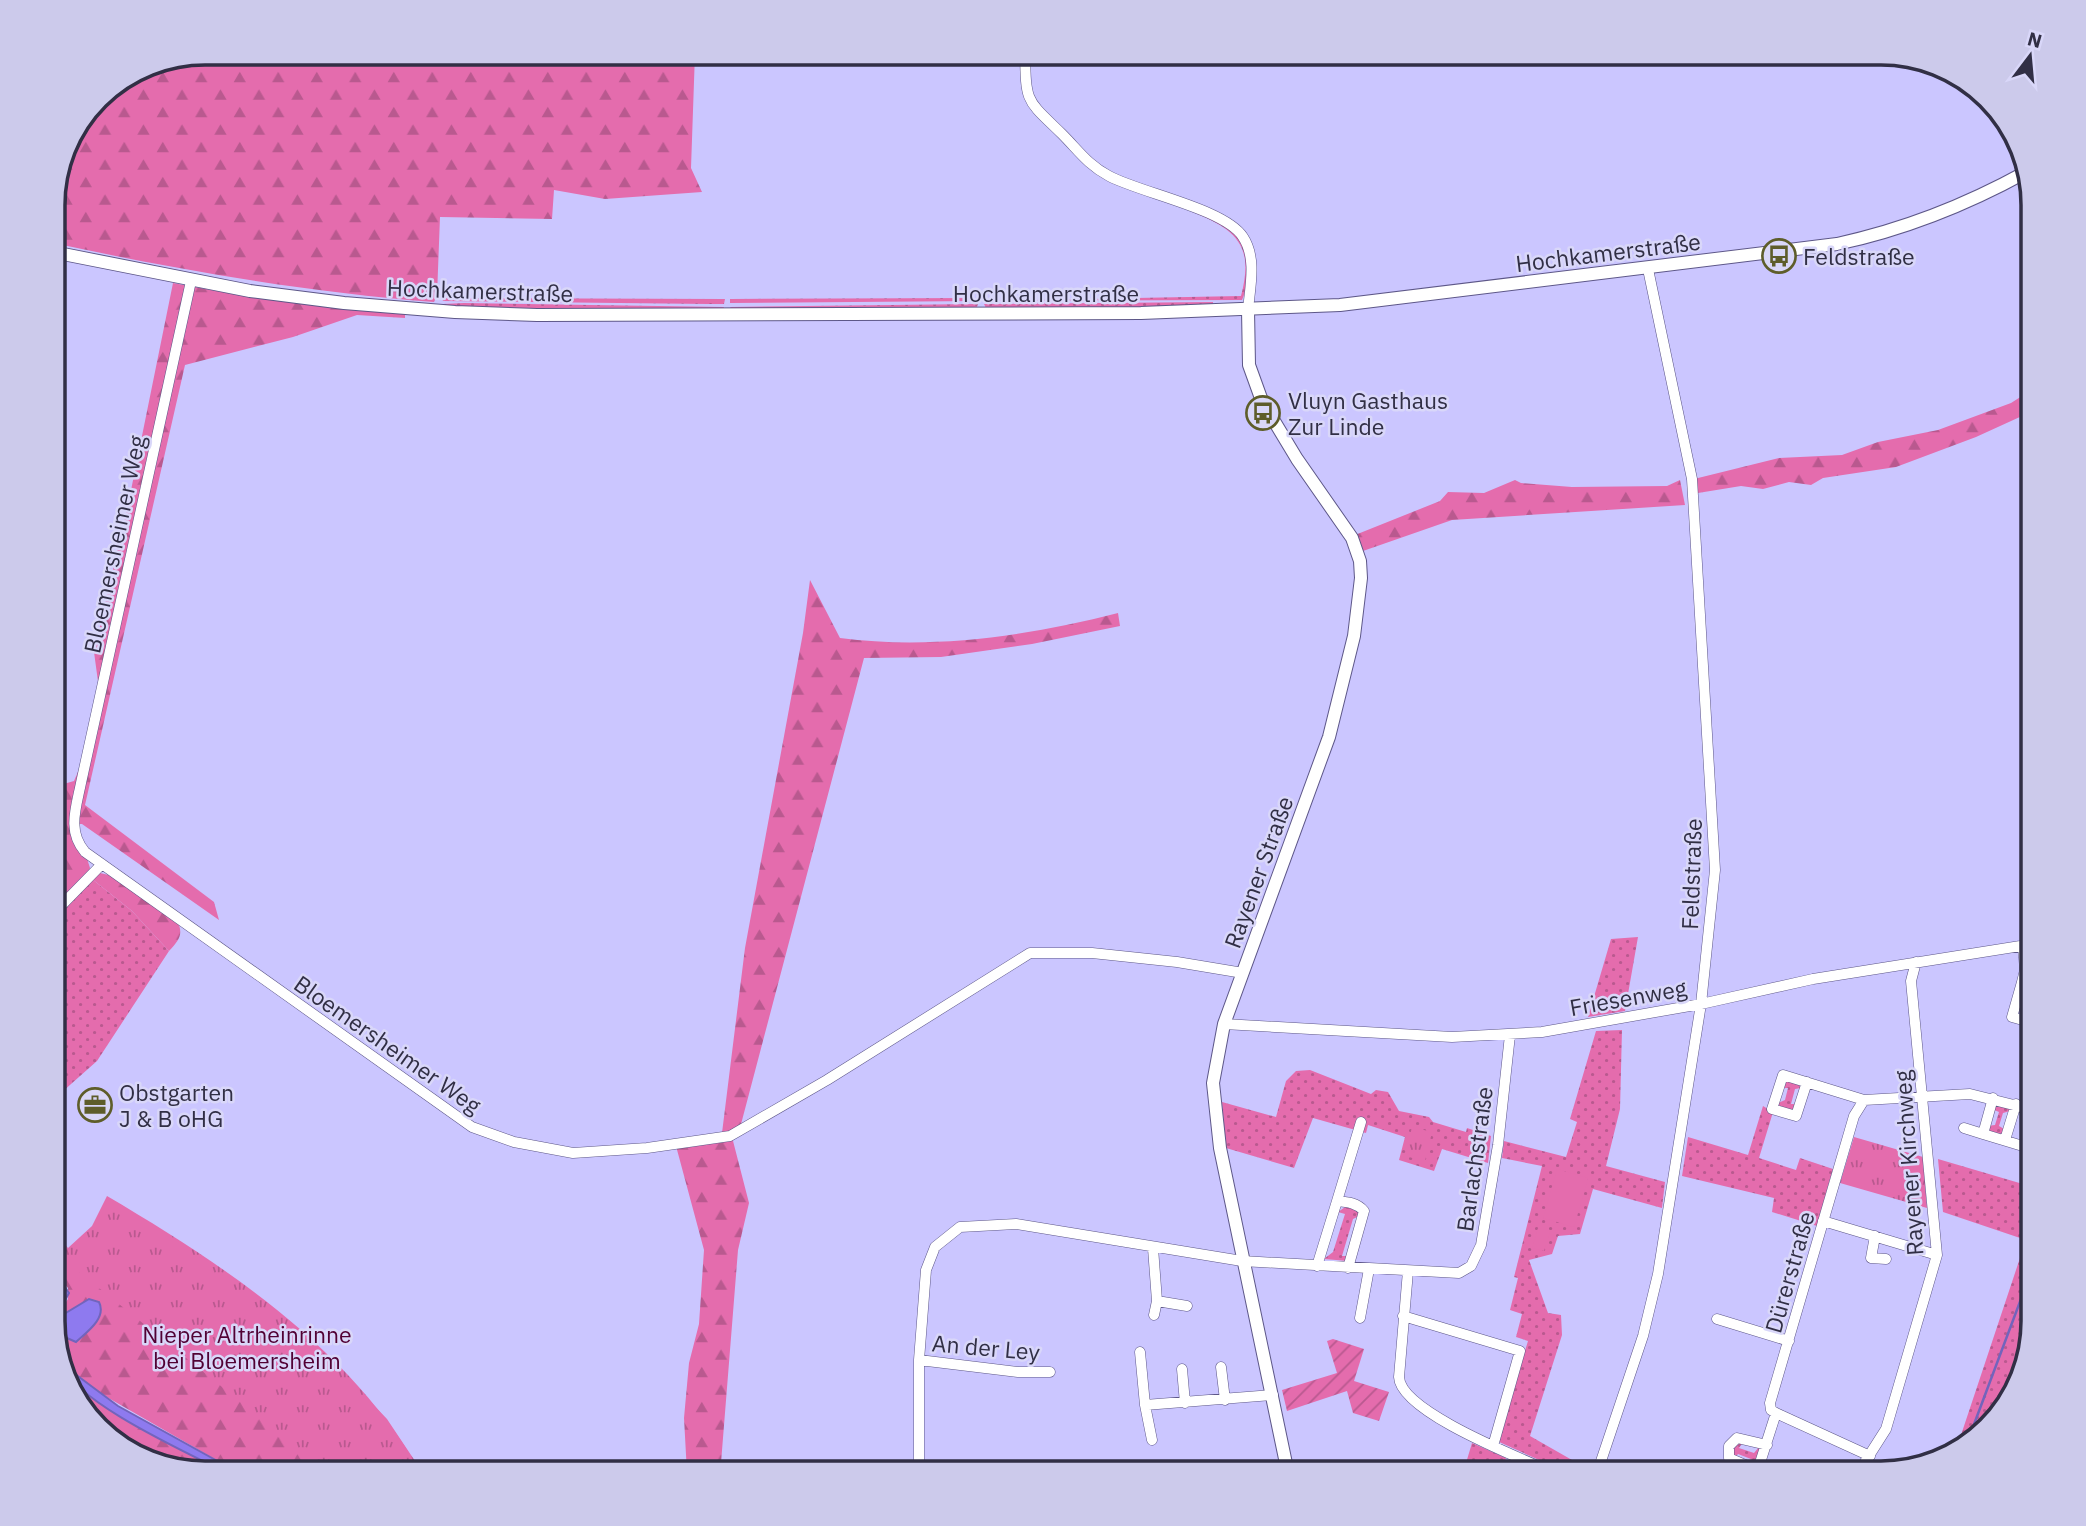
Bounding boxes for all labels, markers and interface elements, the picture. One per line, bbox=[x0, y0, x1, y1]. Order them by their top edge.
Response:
north arrow bbox=[1995, 21, 2065, 91]
text: N bbox=[2025, 26, 2045, 53]
street label: Hochkamerstraße bbox=[1514, 226, 1702, 278]
bus stop icon: Feldstraße bbox=[1760, 237, 1798, 275]
place label: Feldstraße bbox=[1803, 241, 1915, 271]
street label: Hochkamerstraße bbox=[386, 272, 574, 308]
street label: Hochkamerstraße bbox=[953, 278, 1139, 308]
place label: Vluyn Gasthaus Zur Linde bbox=[1288, 385, 1448, 441]
bus stop icon: Vluyn Gasthaus Zur Linde bbox=[1244, 394, 1282, 432]
street label: Bloemersheimer Weg bbox=[76, 432, 152, 656]
street label: Rayener Straße bbox=[1217, 792, 1299, 952]
street label: Feldstraße bbox=[1674, 818, 1708, 930]
street label: Bloemersheimer Weg bbox=[288, 968, 488, 1120]
street label: Friesenweg bbox=[1567, 972, 1689, 1022]
street label: Rayener Kirchweg bbox=[1887, 1069, 1929, 1257]
place label: Obstgarten J & B oHG bbox=[119, 1077, 234, 1133]
street label: Barlachstraße bbox=[1449, 1085, 1499, 1233]
office icon: Obstgarten J & B oHG bbox=[76, 1086, 114, 1124]
street label: Dürerstraße bbox=[1757, 1208, 1821, 1336]
park label: Nieper Altrheinrinne bei Bloemersheim bbox=[142, 1319, 352, 1375]
street label: An der Ley bbox=[931, 1327, 1042, 1367]

